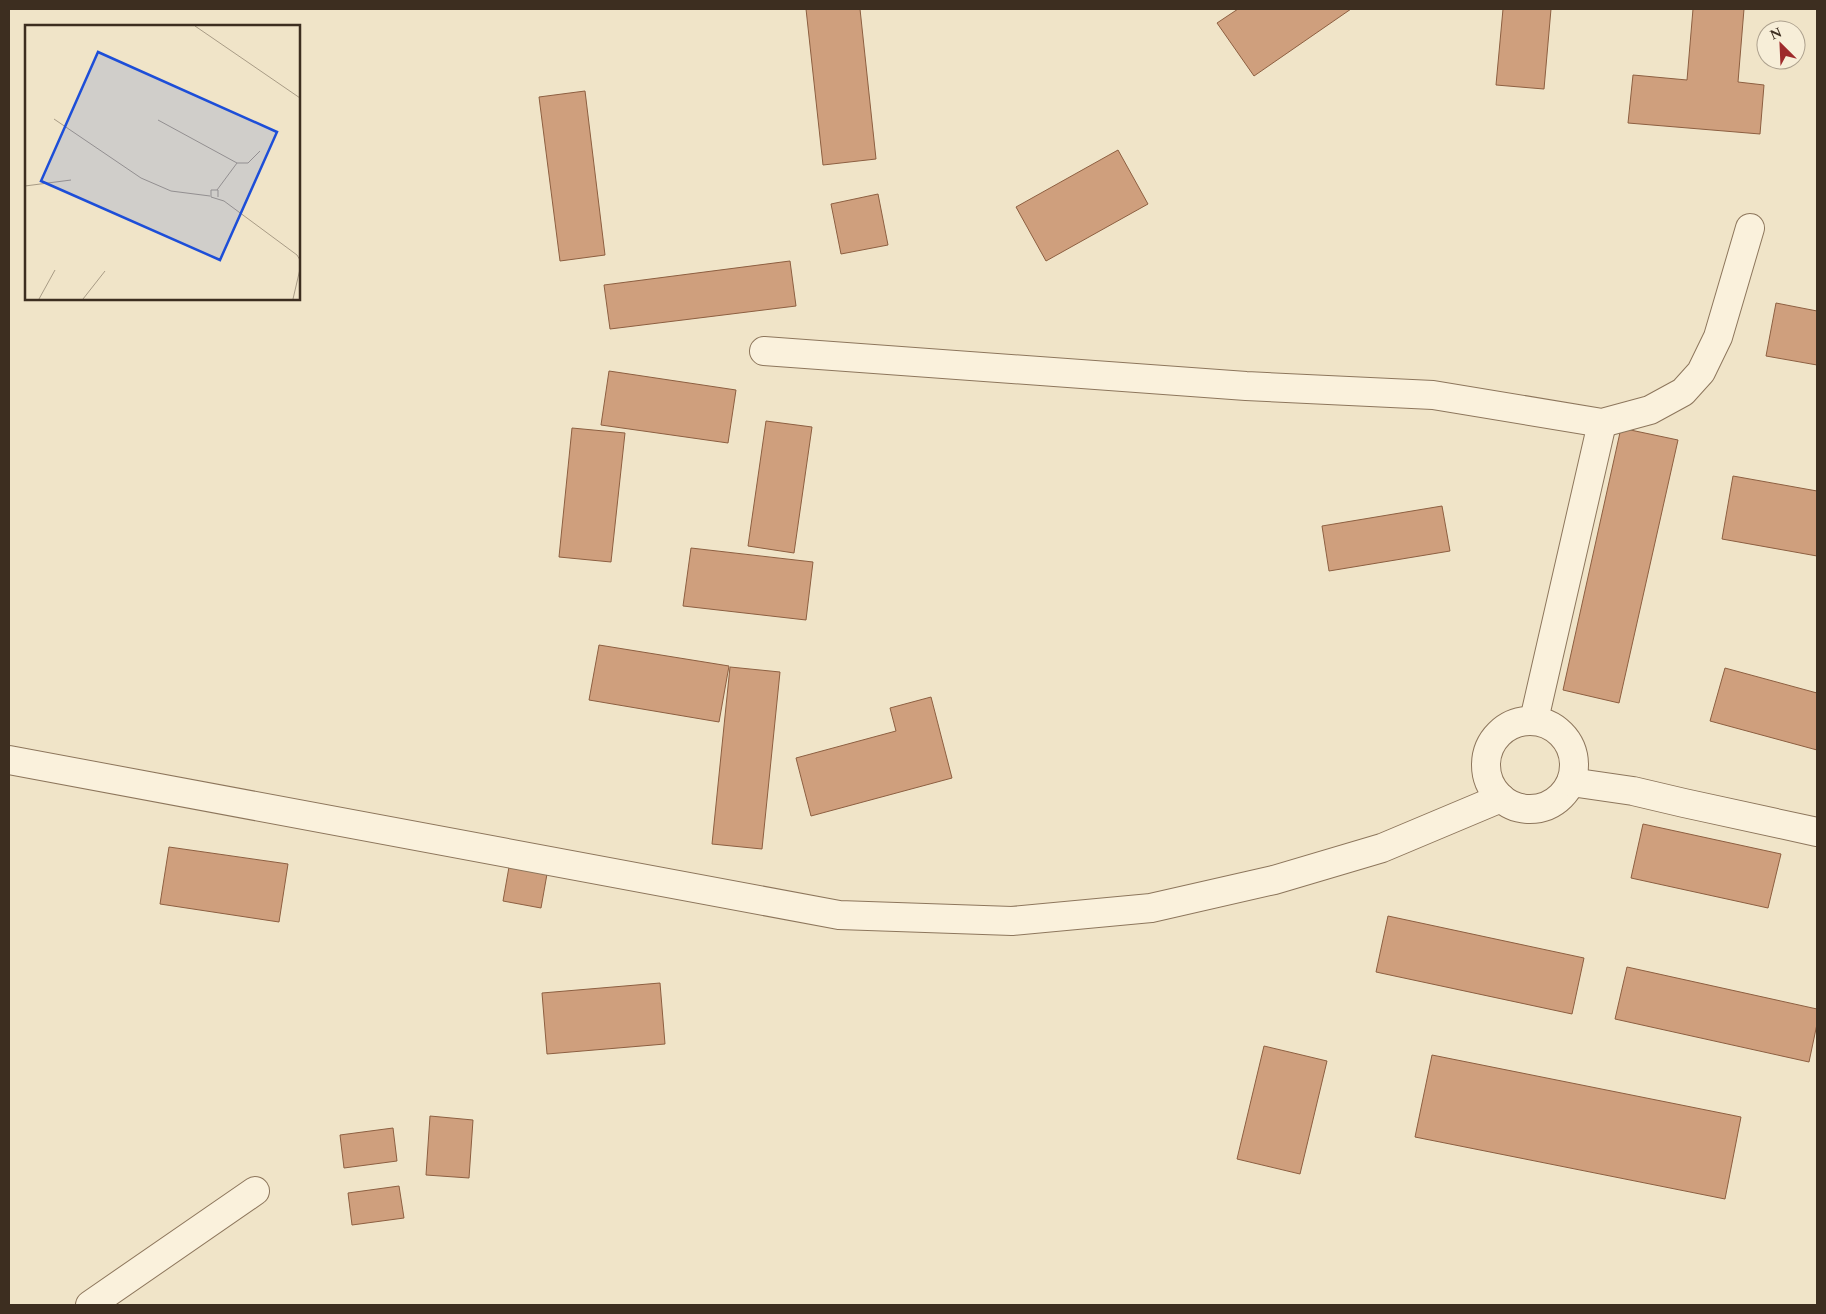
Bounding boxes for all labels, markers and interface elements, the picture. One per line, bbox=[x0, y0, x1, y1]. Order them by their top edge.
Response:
north arrow bbox=[1756, 20, 1806, 70]
text: N bbox=[1766, 22, 1785, 45]
inset map bbox=[25, 25, 300, 300]

